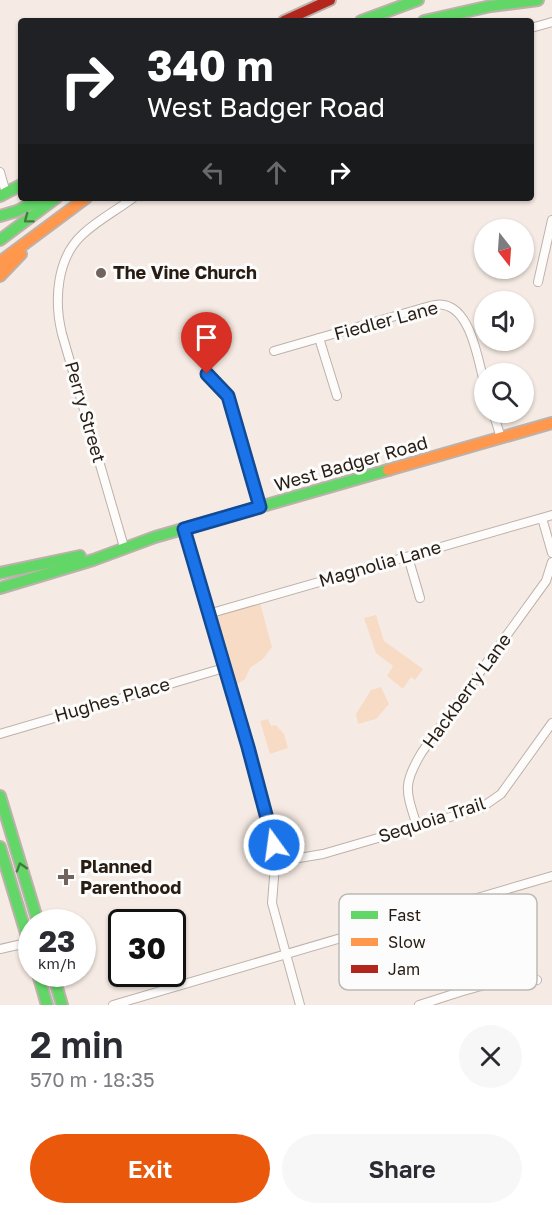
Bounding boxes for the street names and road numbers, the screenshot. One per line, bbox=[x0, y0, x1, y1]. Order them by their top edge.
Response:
street label: Fiedler Lane bbox=[331, 296, 440, 344]
street label: Perry Street bbox=[61, 358, 111, 465]
street label: West Badger Road bbox=[271, 431, 430, 495]
street label: Magnolia Lane bbox=[316, 535, 443, 591]
street label: Hackberry Lane bbox=[417, 629, 515, 752]
street label: Hughes Place bbox=[51, 672, 172, 726]
street label: Sequoia Trail bbox=[375, 791, 488, 847]

